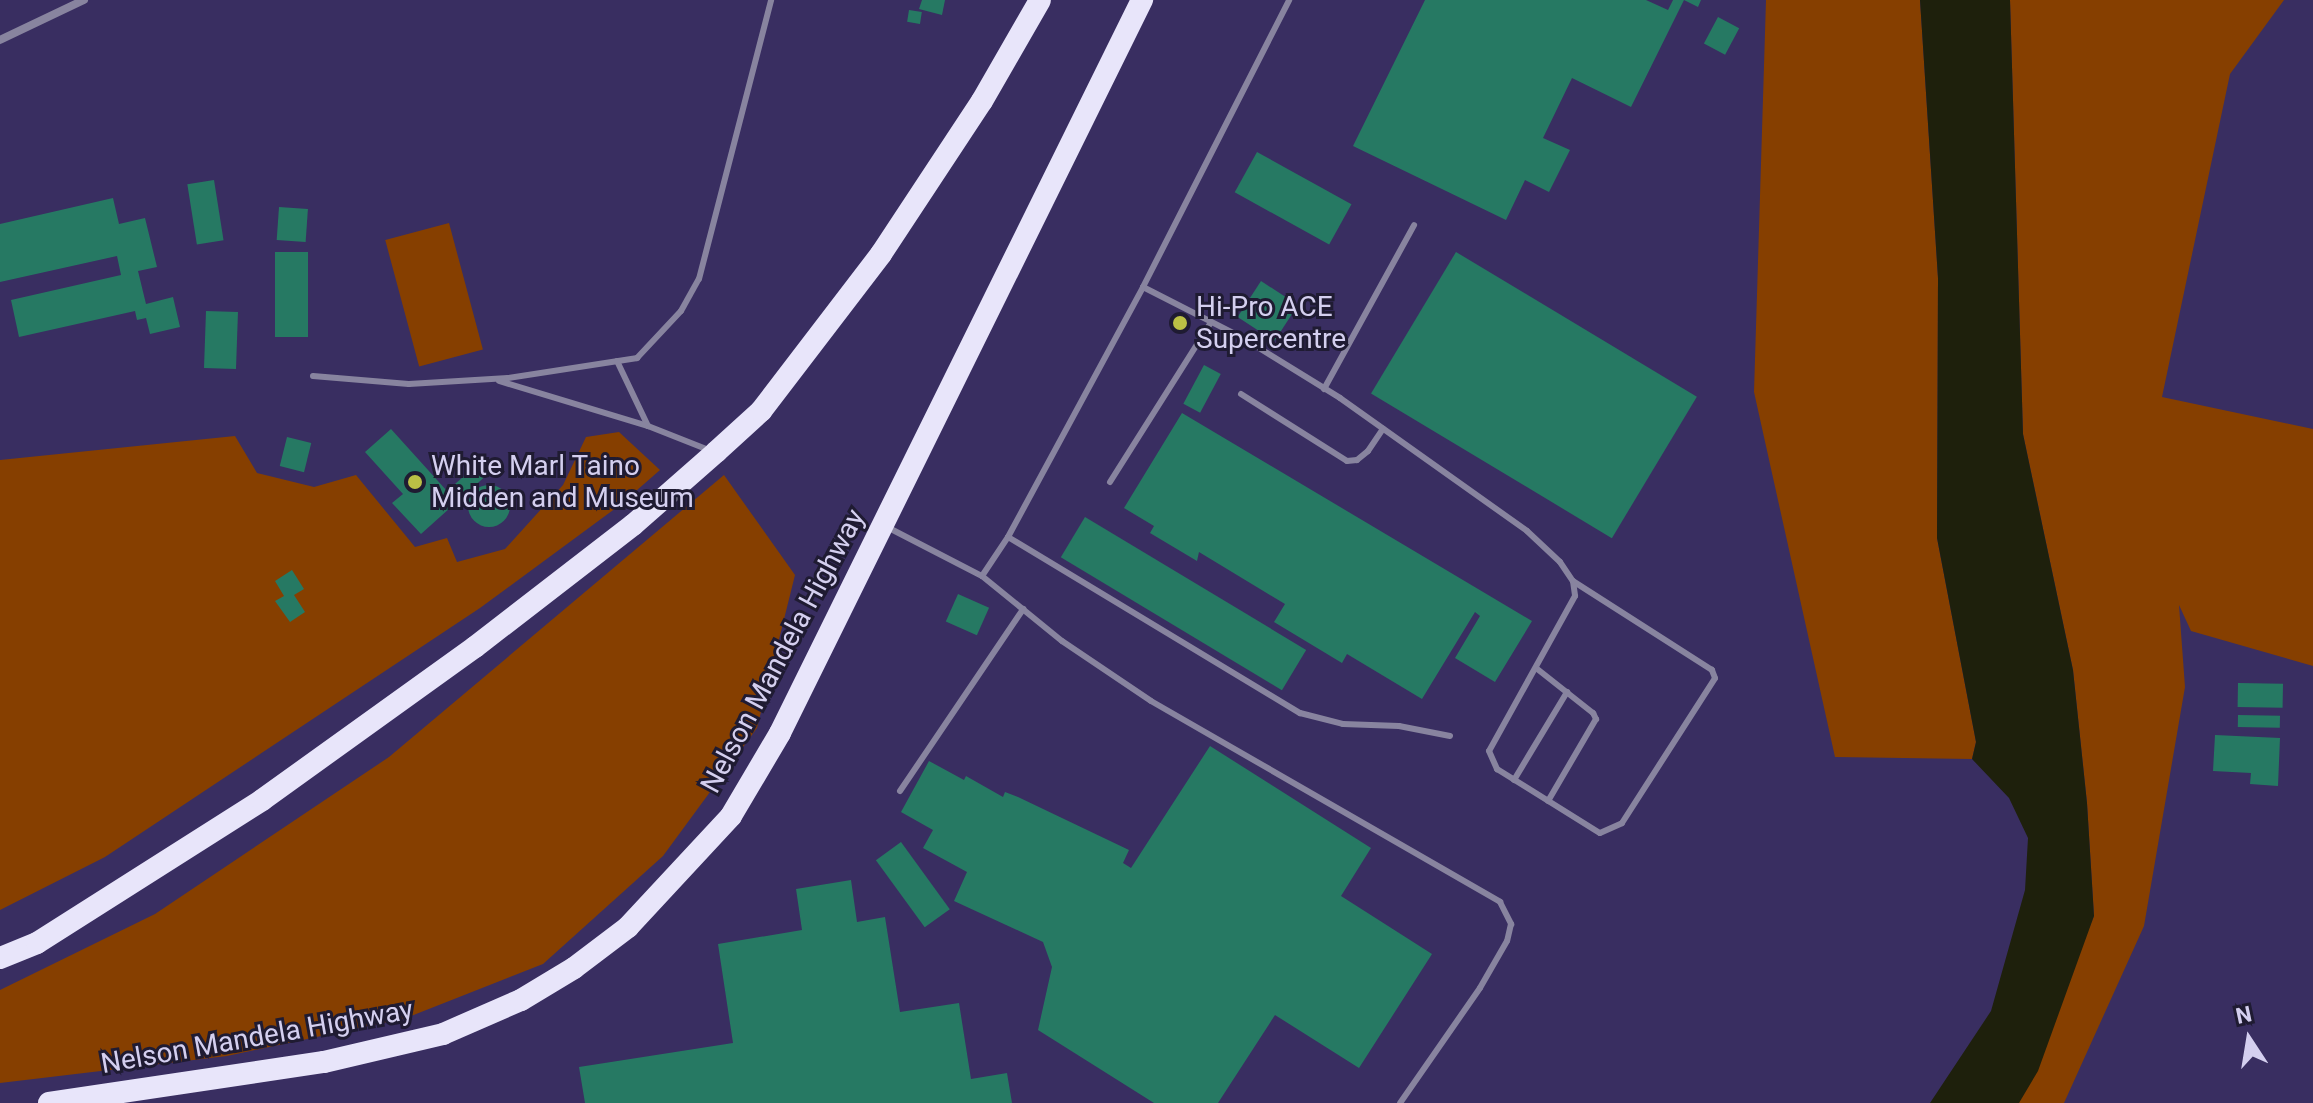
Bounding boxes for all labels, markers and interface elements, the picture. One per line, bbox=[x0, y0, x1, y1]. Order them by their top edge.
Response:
place label: Hi-Pro ACE Supercentre bbox=[1196, 290, 1346, 356]
marker: Hi-Pro ACE Supercentre bbox=[1171, 314, 1189, 332]
place label: White Marl Taino Midden and Museum bbox=[431, 449, 694, 515]
marker: White Marl Taino Midden and Museum bbox=[406, 473, 424, 491]
street label: Nelson Mandela Highway bbox=[694, 503, 872, 799]
street label: Nelson Mandela Highway bbox=[98, 993, 416, 1081]
north arrow bbox=[2209, 999, 2289, 1079]
text: N bbox=[2234, 1001, 2254, 1029]

